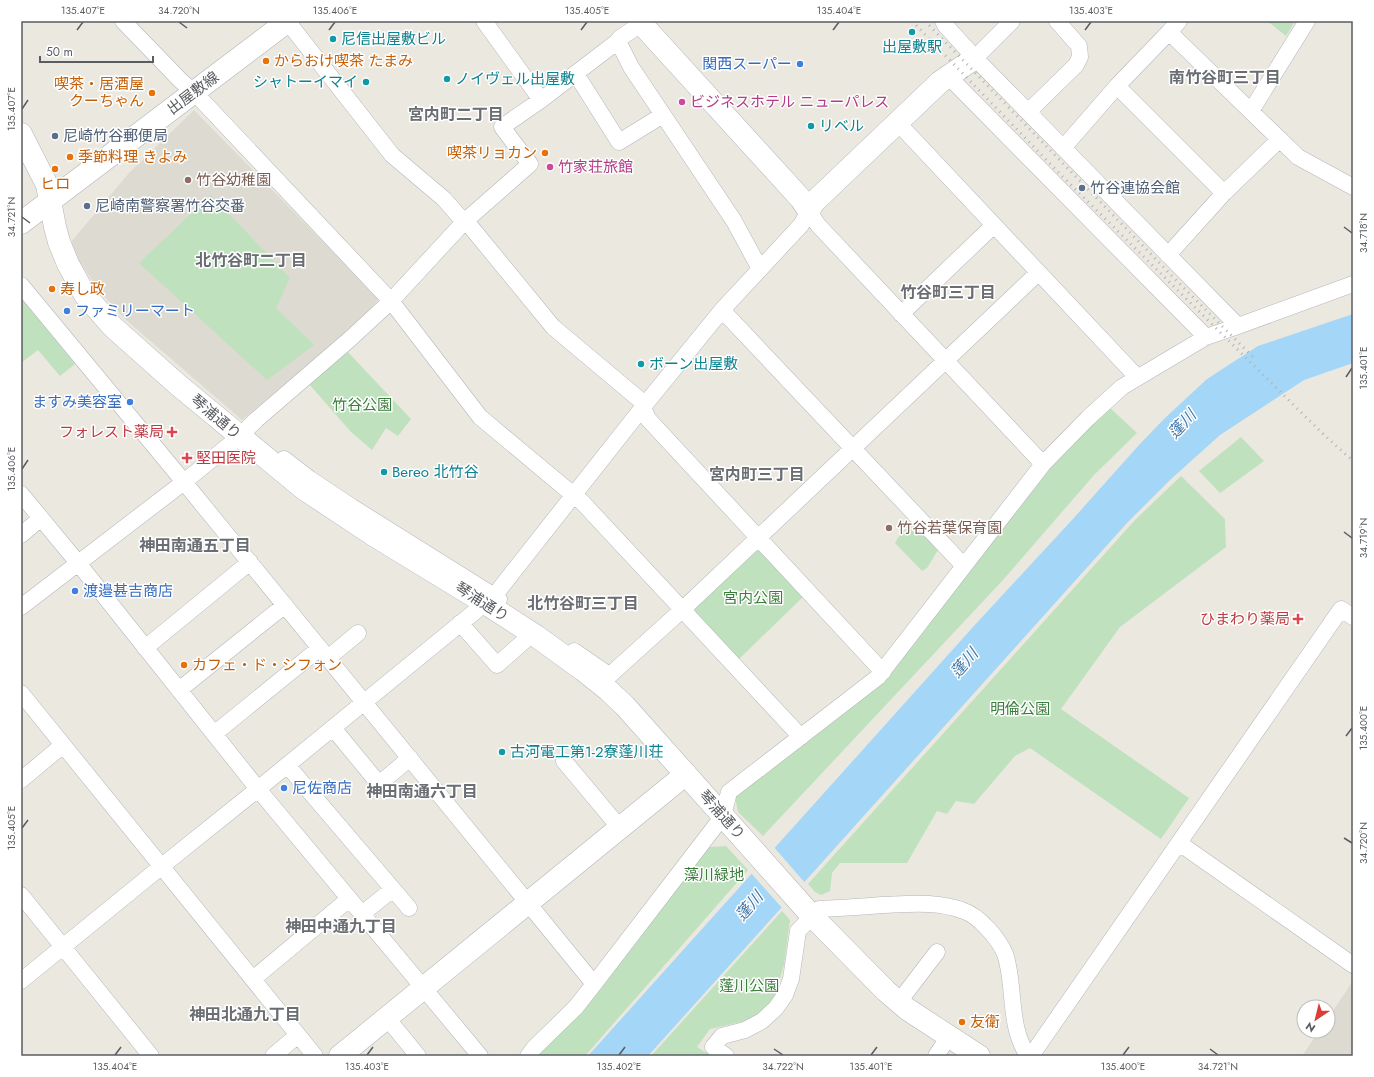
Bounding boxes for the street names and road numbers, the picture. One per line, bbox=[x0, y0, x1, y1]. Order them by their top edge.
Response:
street label: 出屋敷線 bbox=[162, 66, 224, 120]
street label: 琴浦通り bbox=[186, 389, 246, 445]
street label: 琴浦通り bbox=[451, 577, 513, 627]
street label: 琴浦通り bbox=[694, 785, 750, 845]

